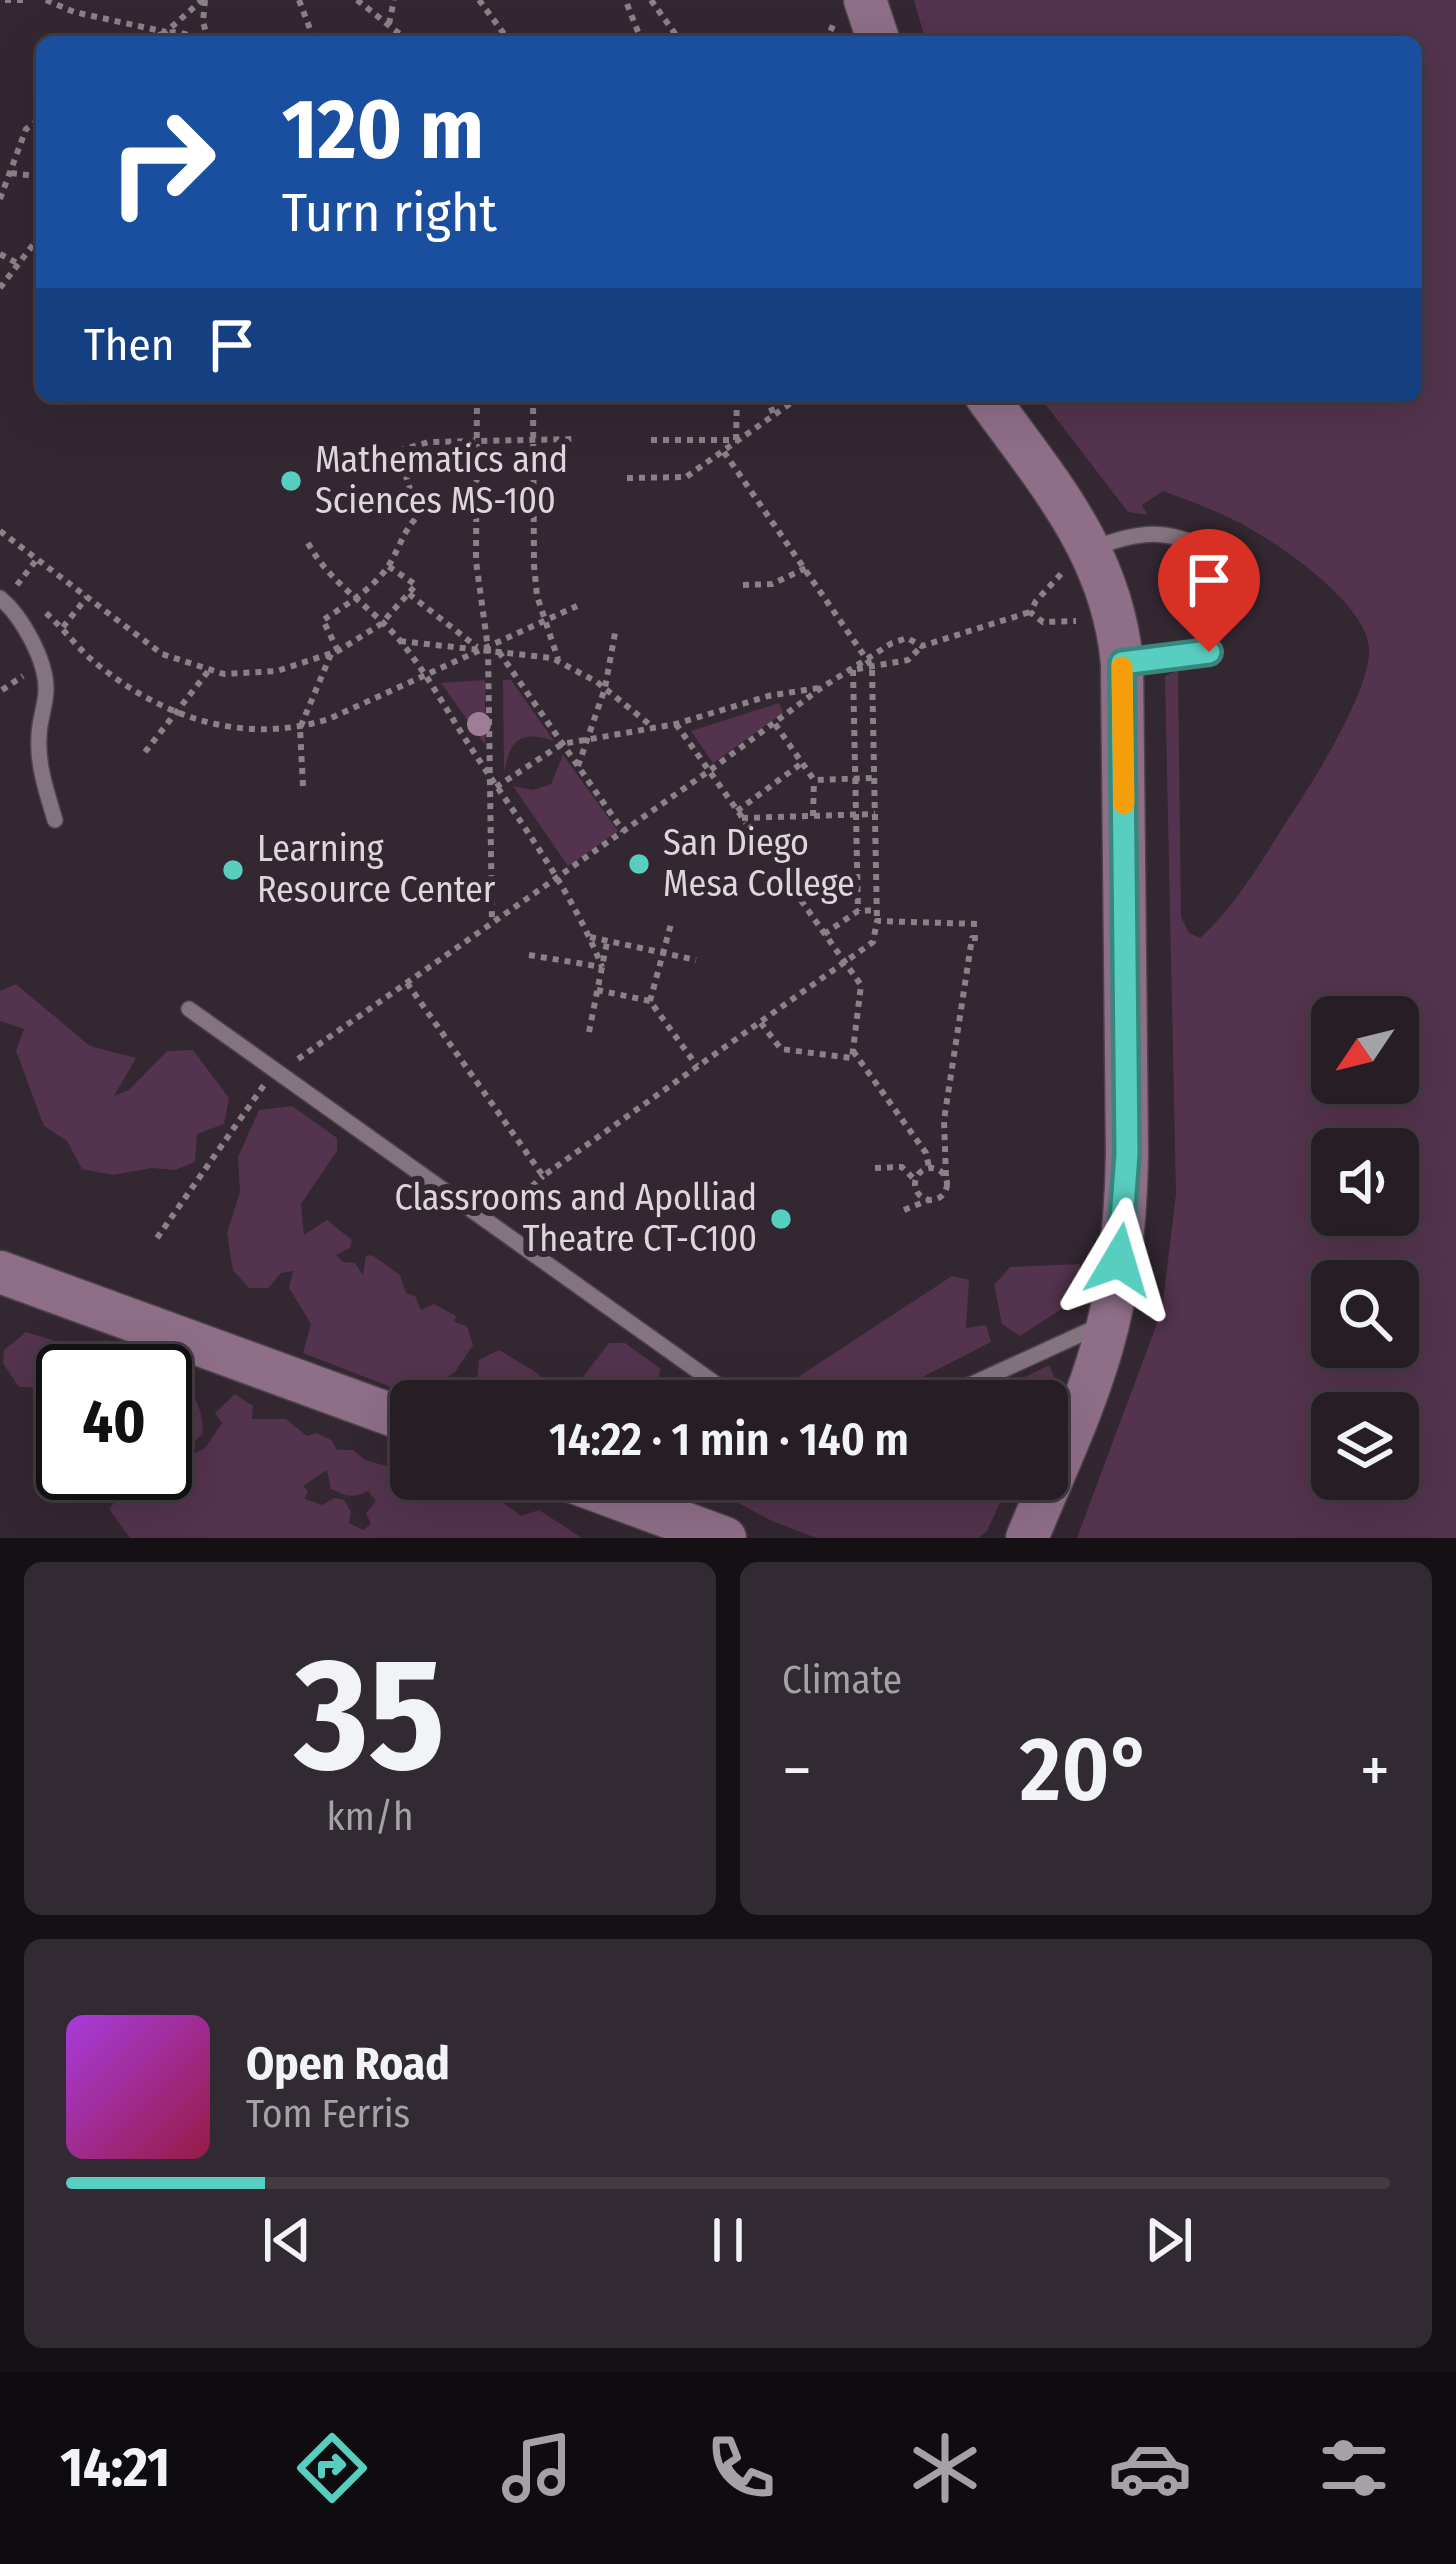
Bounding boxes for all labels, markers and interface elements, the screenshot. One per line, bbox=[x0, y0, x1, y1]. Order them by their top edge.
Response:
text: 120 m bbox=[282, 79, 484, 180]
icon: right bbox=[84, 84, 240, 240]
text: Turn right bbox=[282, 181, 497, 245]
icon: arrive bbox=[199, 312, 265, 378]
text: Then bbox=[84, 318, 175, 372]
place label: Mathematics and Sciences MS-100 bbox=[315, 438, 568, 523]
marker: Mathematics and Sciences MS-100 bbox=[278, 468, 304, 494]
pin bbox=[1158, 529, 1260, 652]
icon: arrive bbox=[1176, 547, 1242, 613]
place label: San Diego Mesa College bbox=[663, 821, 855, 906]
place label: Learning Resource Center bbox=[257, 827, 496, 912]
marker: San Diego Mesa College bbox=[626, 851, 652, 877]
marker: Learning Resource Center bbox=[220, 857, 246, 883]
north arrow bbox=[1311, 996, 1419, 1104]
map controls bbox=[1311, 996, 1419, 1500]
button: sound bbox=[1311, 1128, 1419, 1236]
place label: Classrooms and Apolliad Theatre CT-C100 bbox=[395, 1176, 757, 1261]
position arrow bbox=[1056, 1197, 1182, 1323]
marker: Classrooms and Apolliad Theatre CT-C100 bbox=[768, 1206, 794, 1232]
button: search bbox=[1311, 1260, 1419, 1368]
speed limit sign: 40 bbox=[36, 1344, 192, 1500]
button: layers bbox=[1311, 1392, 1419, 1500]
text: 14:22 · 1 min · 140 m bbox=[549, 1413, 909, 1467]
text: 35 bbox=[295, 1622, 445, 1809]
text: Climate bbox=[782, 1657, 902, 1703]
text: 20° bbox=[1020, 1716, 1152, 1824]
text: − bbox=[782, 1731, 812, 1810]
text: + bbox=[1360, 1731, 1390, 1810]
text: km/h bbox=[327, 1794, 413, 1840]
text: Open Road bbox=[246, 2037, 450, 2091]
text: Tom Ferris bbox=[246, 2091, 410, 2137]
icon: previous bbox=[254, 2207, 320, 2273]
icon: pause bbox=[695, 2207, 761, 2273]
icon: next bbox=[1136, 2207, 1202, 2273]
icon: directions bbox=[290, 2426, 374, 2510]
icon: music bbox=[495, 2426, 579, 2510]
icon: phone bbox=[699, 2426, 783, 2510]
icon: climate bbox=[903, 2426, 987, 2510]
icon: car bbox=[1108, 2426, 1192, 2510]
icon: filters bbox=[1312, 2426, 1396, 2510]
text: 14:21 bbox=[60, 2436, 170, 2500]

